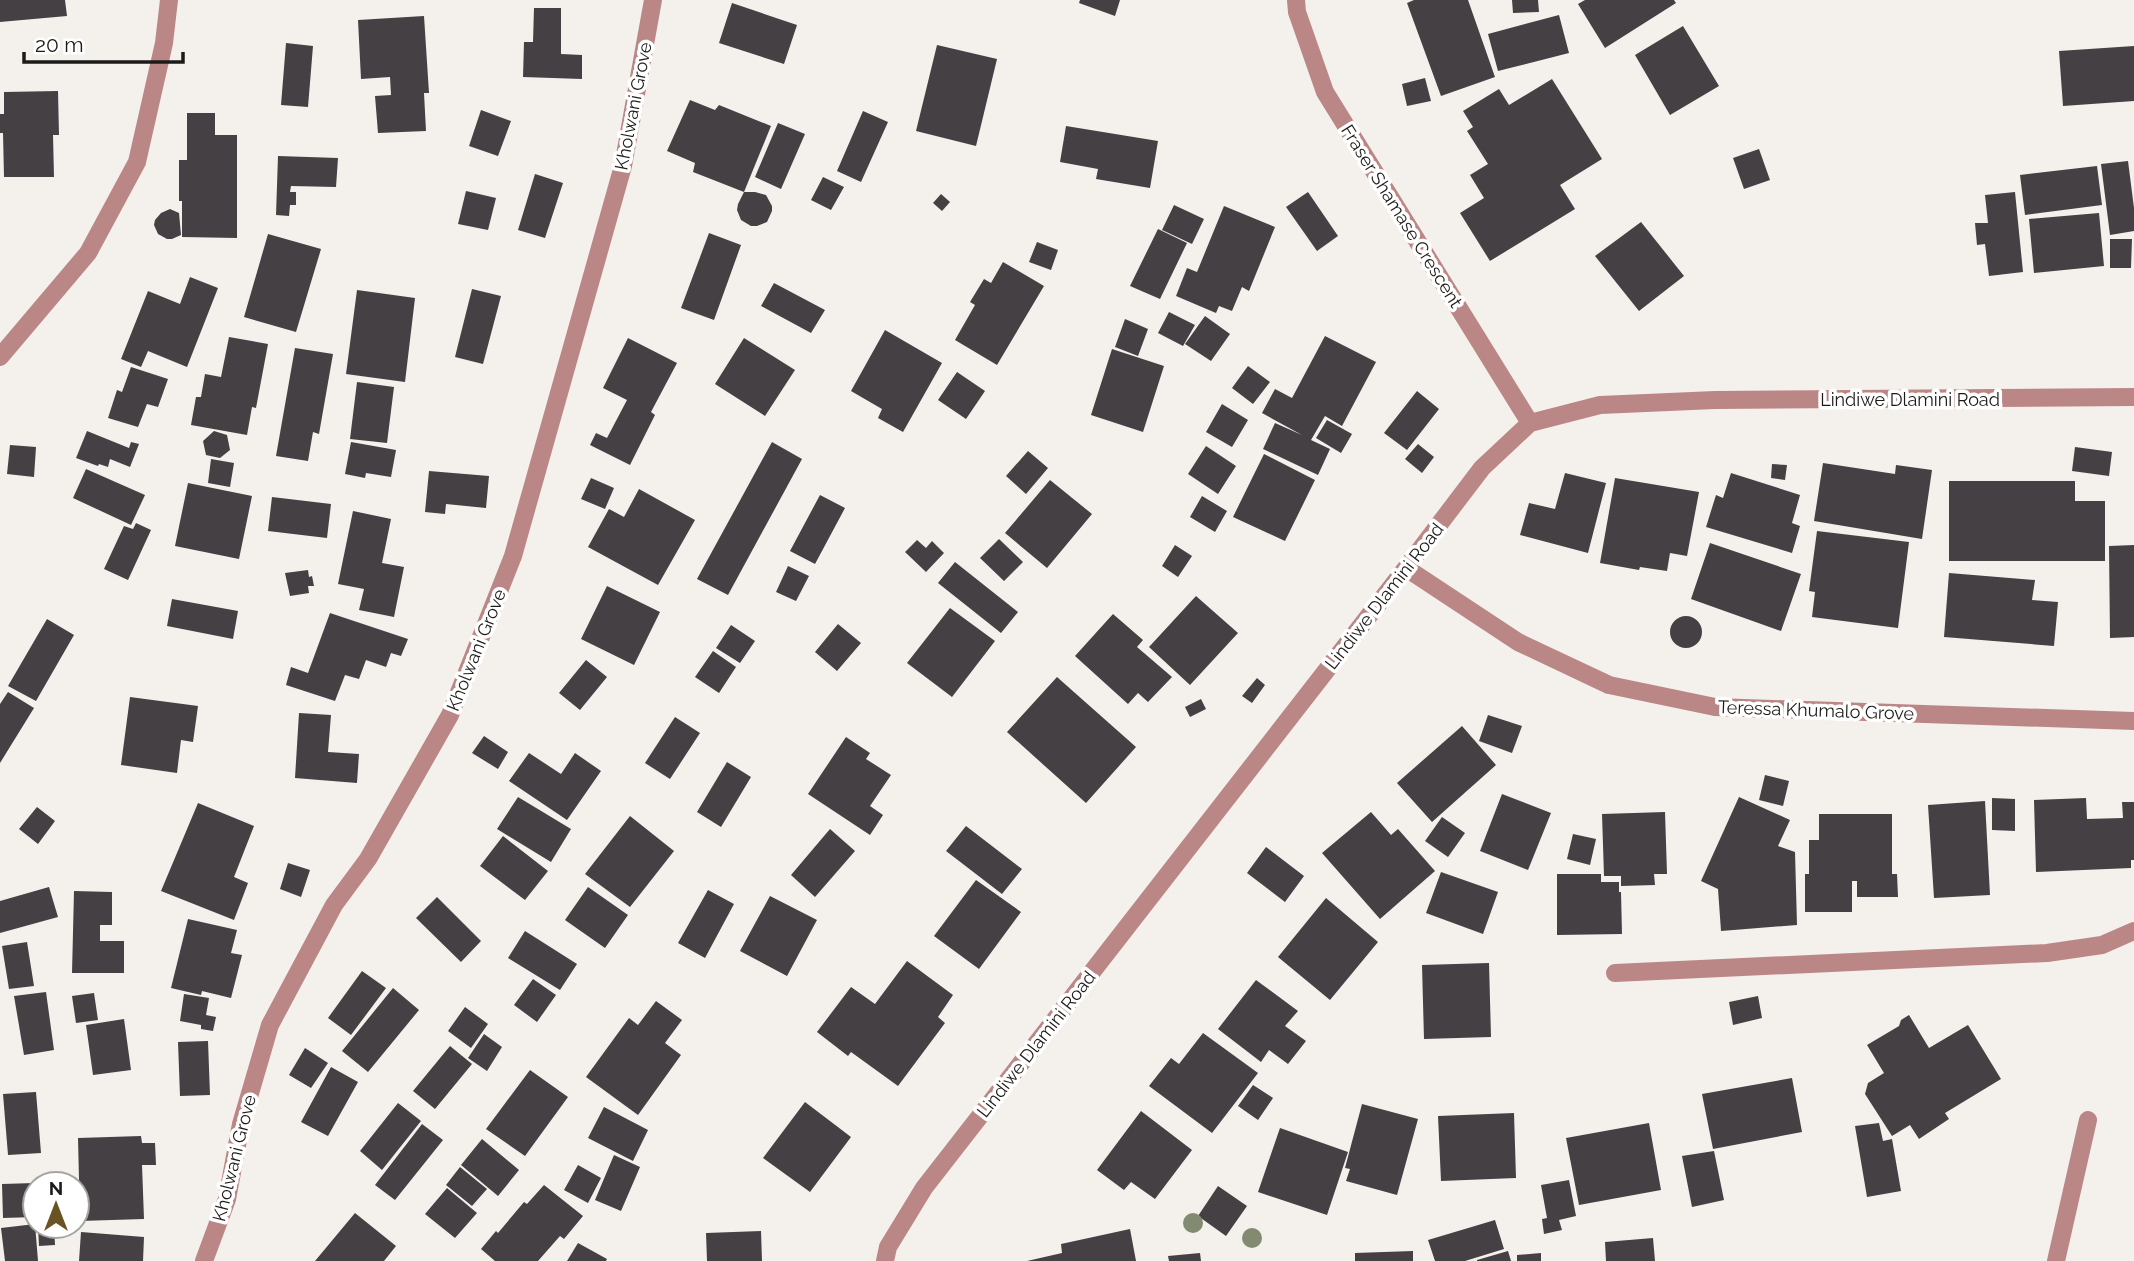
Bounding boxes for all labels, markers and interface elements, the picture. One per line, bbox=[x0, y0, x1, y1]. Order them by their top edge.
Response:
scale bar bbox=[24, 21, 184, 65]
text: 20 m bbox=[35, 32, 83, 57]
street label: Kholwani Grove bbox=[610, 40, 656, 172]
street label: Fraser Shamase Crescent bbox=[1337, 121, 1467, 311]
street label: Lindiwe Dlamini Road bbox=[1820, 389, 2000, 410]
street label: Lindiwe Dlamini Road bbox=[1320, 519, 1448, 673]
street label: Kholwani Grove bbox=[442, 586, 510, 714]
street label: Teressa Khumalo Grove bbox=[1718, 696, 1915, 724]
street label: Lindiwe Dlamini Road bbox=[972, 967, 1100, 1121]
street label: Kholwani Grove bbox=[208, 1092, 260, 1223]
north arrow bbox=[21, 1170, 91, 1240]
text: N bbox=[49, 1177, 63, 1199]

